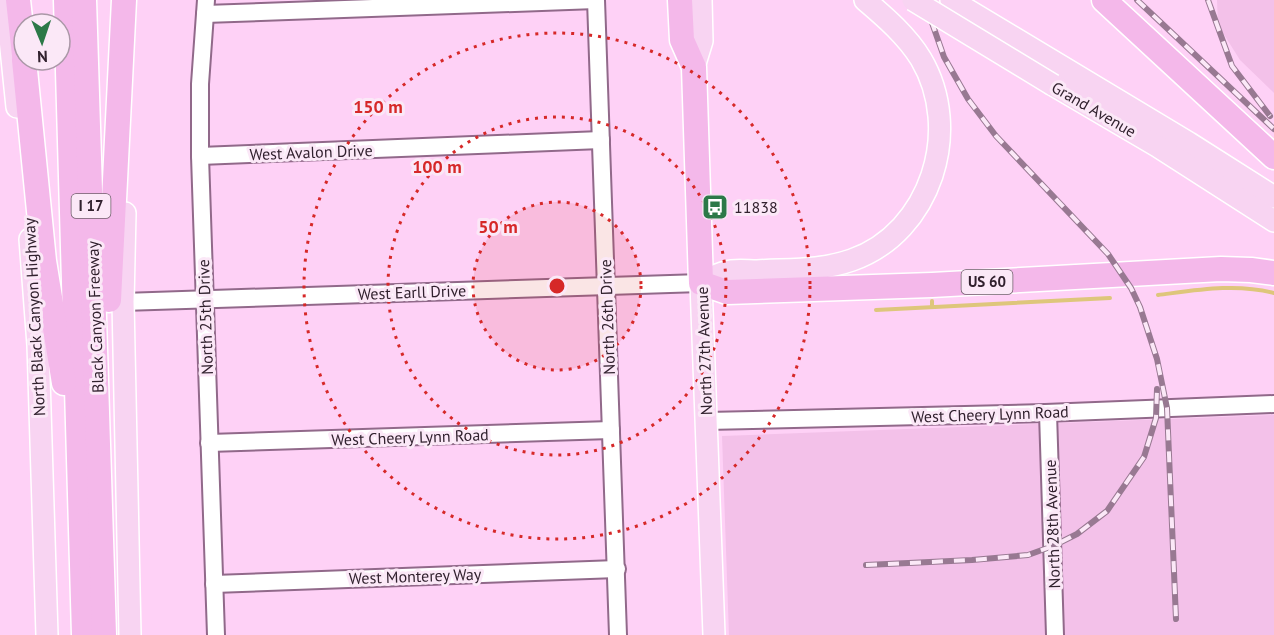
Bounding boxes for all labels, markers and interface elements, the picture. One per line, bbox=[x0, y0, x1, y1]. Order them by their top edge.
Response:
north arrow bbox=[12, 12, 72, 72]
text: N bbox=[37, 47, 48, 67]
street label: Grand Avenue bbox=[1048, 77, 1140, 141]
text: 150 m bbox=[353, 95, 403, 118]
street label: West Avalon Drive bbox=[249, 140, 373, 164]
text: 100 m bbox=[412, 155, 462, 178]
bus stop icon: 11838 bbox=[700, 192, 730, 222]
road number: I 17 bbox=[72, 194, 110, 218]
place label: 11838 bbox=[734, 197, 778, 217]
text: 50 m bbox=[478, 215, 518, 238]
street label: North Black Canyon Highway bbox=[19, 217, 49, 417]
street label: Black Canyon Freeway bbox=[82, 240, 108, 393]
street label: North 25th Drive bbox=[193, 259, 217, 375]
street label: North 26th Drive bbox=[595, 259, 619, 375]
road number: US 60 bbox=[962, 270, 1012, 294]
centre of rings bbox=[547, 276, 567, 296]
street label: West Earll Drive bbox=[357, 280, 467, 304]
street label: North 27th Avenue bbox=[692, 286, 716, 416]
street label: West Cheery Lynn Road bbox=[911, 401, 1069, 427]
street label: West Cheery Lynn Road bbox=[331, 424, 489, 450]
street label: North 28th Avenue bbox=[1040, 459, 1064, 589]
street label: West Monterey Way bbox=[348, 564, 482, 588]

